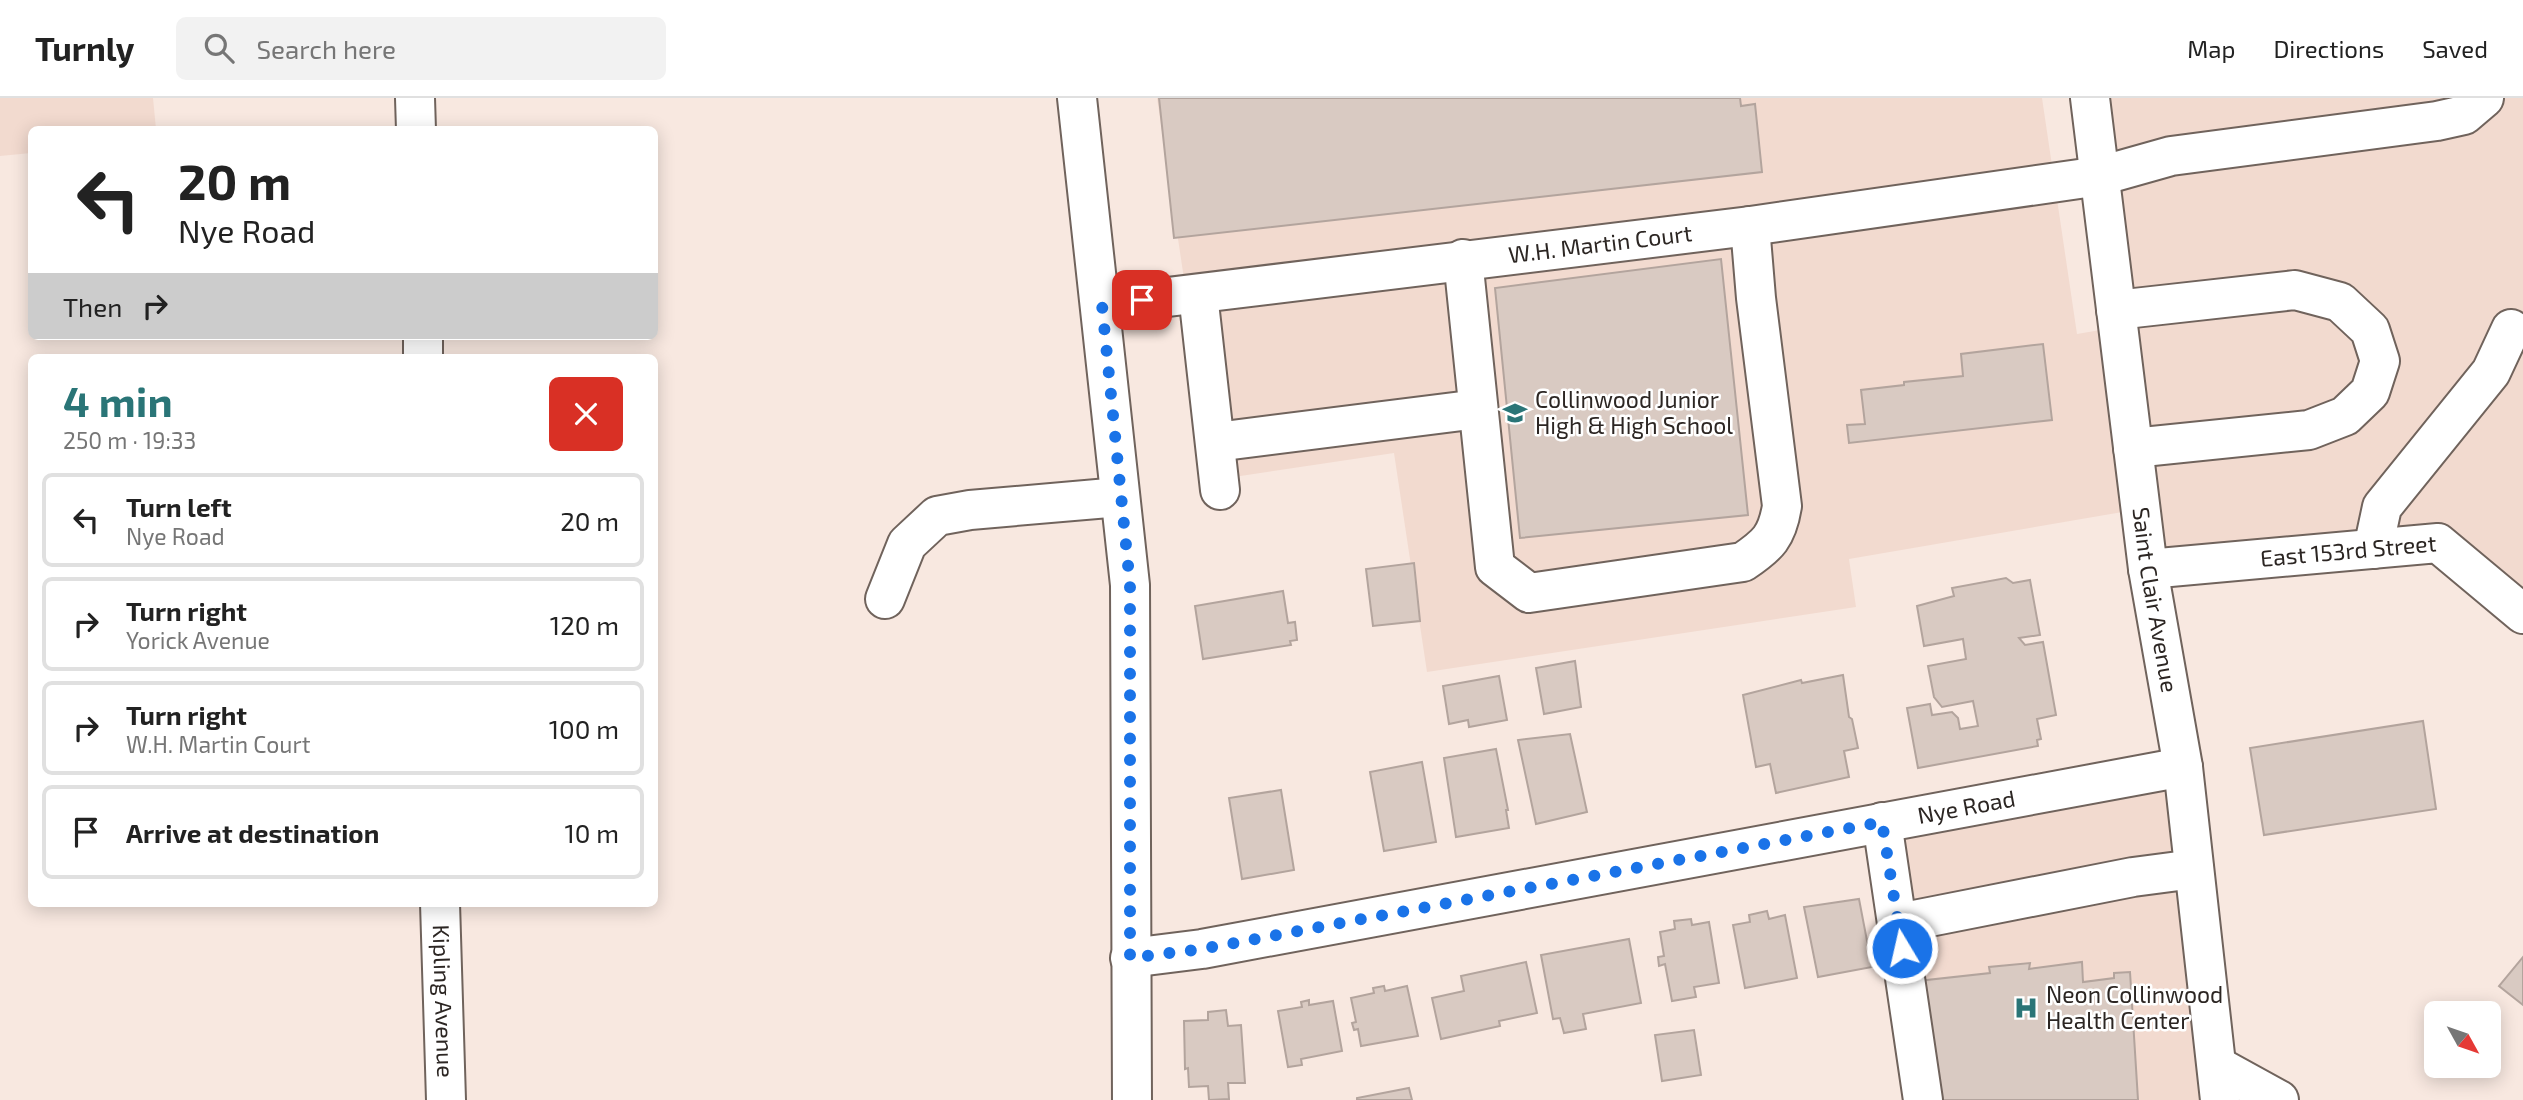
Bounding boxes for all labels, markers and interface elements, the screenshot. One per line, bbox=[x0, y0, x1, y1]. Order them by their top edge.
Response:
search box bbox=[176, 17, 666, 80]
text: Turnly bbox=[35, 28, 134, 68]
icon: search bbox=[200, 29, 238, 67]
text: Search here bbox=[256, 33, 396, 64]
text: Map bbox=[2187, 34, 2235, 63]
text: Directions bbox=[2273, 34, 2384, 63]
text: Saved bbox=[2422, 34, 2488, 63]
text: 20 m bbox=[178, 151, 291, 210]
icon: left bbox=[63, 154, 154, 245]
text: Nye Road bbox=[178, 211, 315, 249]
street label: W.H. Martin Court bbox=[1507, 218, 1694, 268]
pin bbox=[1112, 270, 1172, 330]
icon: arrive bbox=[1123, 281, 1161, 319]
icon: right bbox=[136, 287, 174, 325]
text: Then bbox=[63, 291, 122, 322]
text: 4 min bbox=[63, 375, 173, 425]
button: close bbox=[549, 377, 623, 451]
place label: Collinwood Junior High & High School bbox=[1535, 385, 1733, 439]
school or university icon: Collinwood Junior High & High School bbox=[1501, 399, 1529, 427]
text: 250 m · 19:33 bbox=[63, 426, 196, 454]
text: Turn left bbox=[126, 491, 232, 522]
icon: left bbox=[67, 501, 105, 539]
text: 20 m bbox=[560, 505, 619, 536]
street label: Saint Clair Avenue bbox=[2127, 505, 2185, 694]
text: Nye Road bbox=[126, 522, 225, 550]
street label: East 153rd Street bbox=[2259, 528, 2438, 572]
text: Turn right bbox=[126, 595, 247, 626]
icon: right bbox=[67, 605, 105, 643]
text: 120 m bbox=[550, 609, 619, 640]
text: Yorick Avenue bbox=[126, 626, 270, 654]
text: Turn right bbox=[126, 699, 247, 730]
icon: right bbox=[67, 709, 105, 747]
text: 100 m bbox=[549, 713, 619, 744]
text: W.H. Martin Court bbox=[126, 730, 310, 758]
street label: Nye Road bbox=[1915, 783, 2017, 829]
icon: arrive bbox=[67, 813, 105, 851]
text: Arrive at destination bbox=[126, 817, 379, 848]
text: 10 m bbox=[564, 817, 619, 848]
position arrow bbox=[1865, 911, 1939, 985]
street label: Kipling Avenue bbox=[428, 924, 460, 1078]
place label: Neon Collinwood Health Center bbox=[2046, 980, 2223, 1034]
hospital icon: Neon Collinwood Health Center bbox=[2012, 994, 2040, 1022]
north arrow bbox=[2424, 1001, 2501, 1078]
map controls bbox=[2424, 1001, 2501, 1078]

